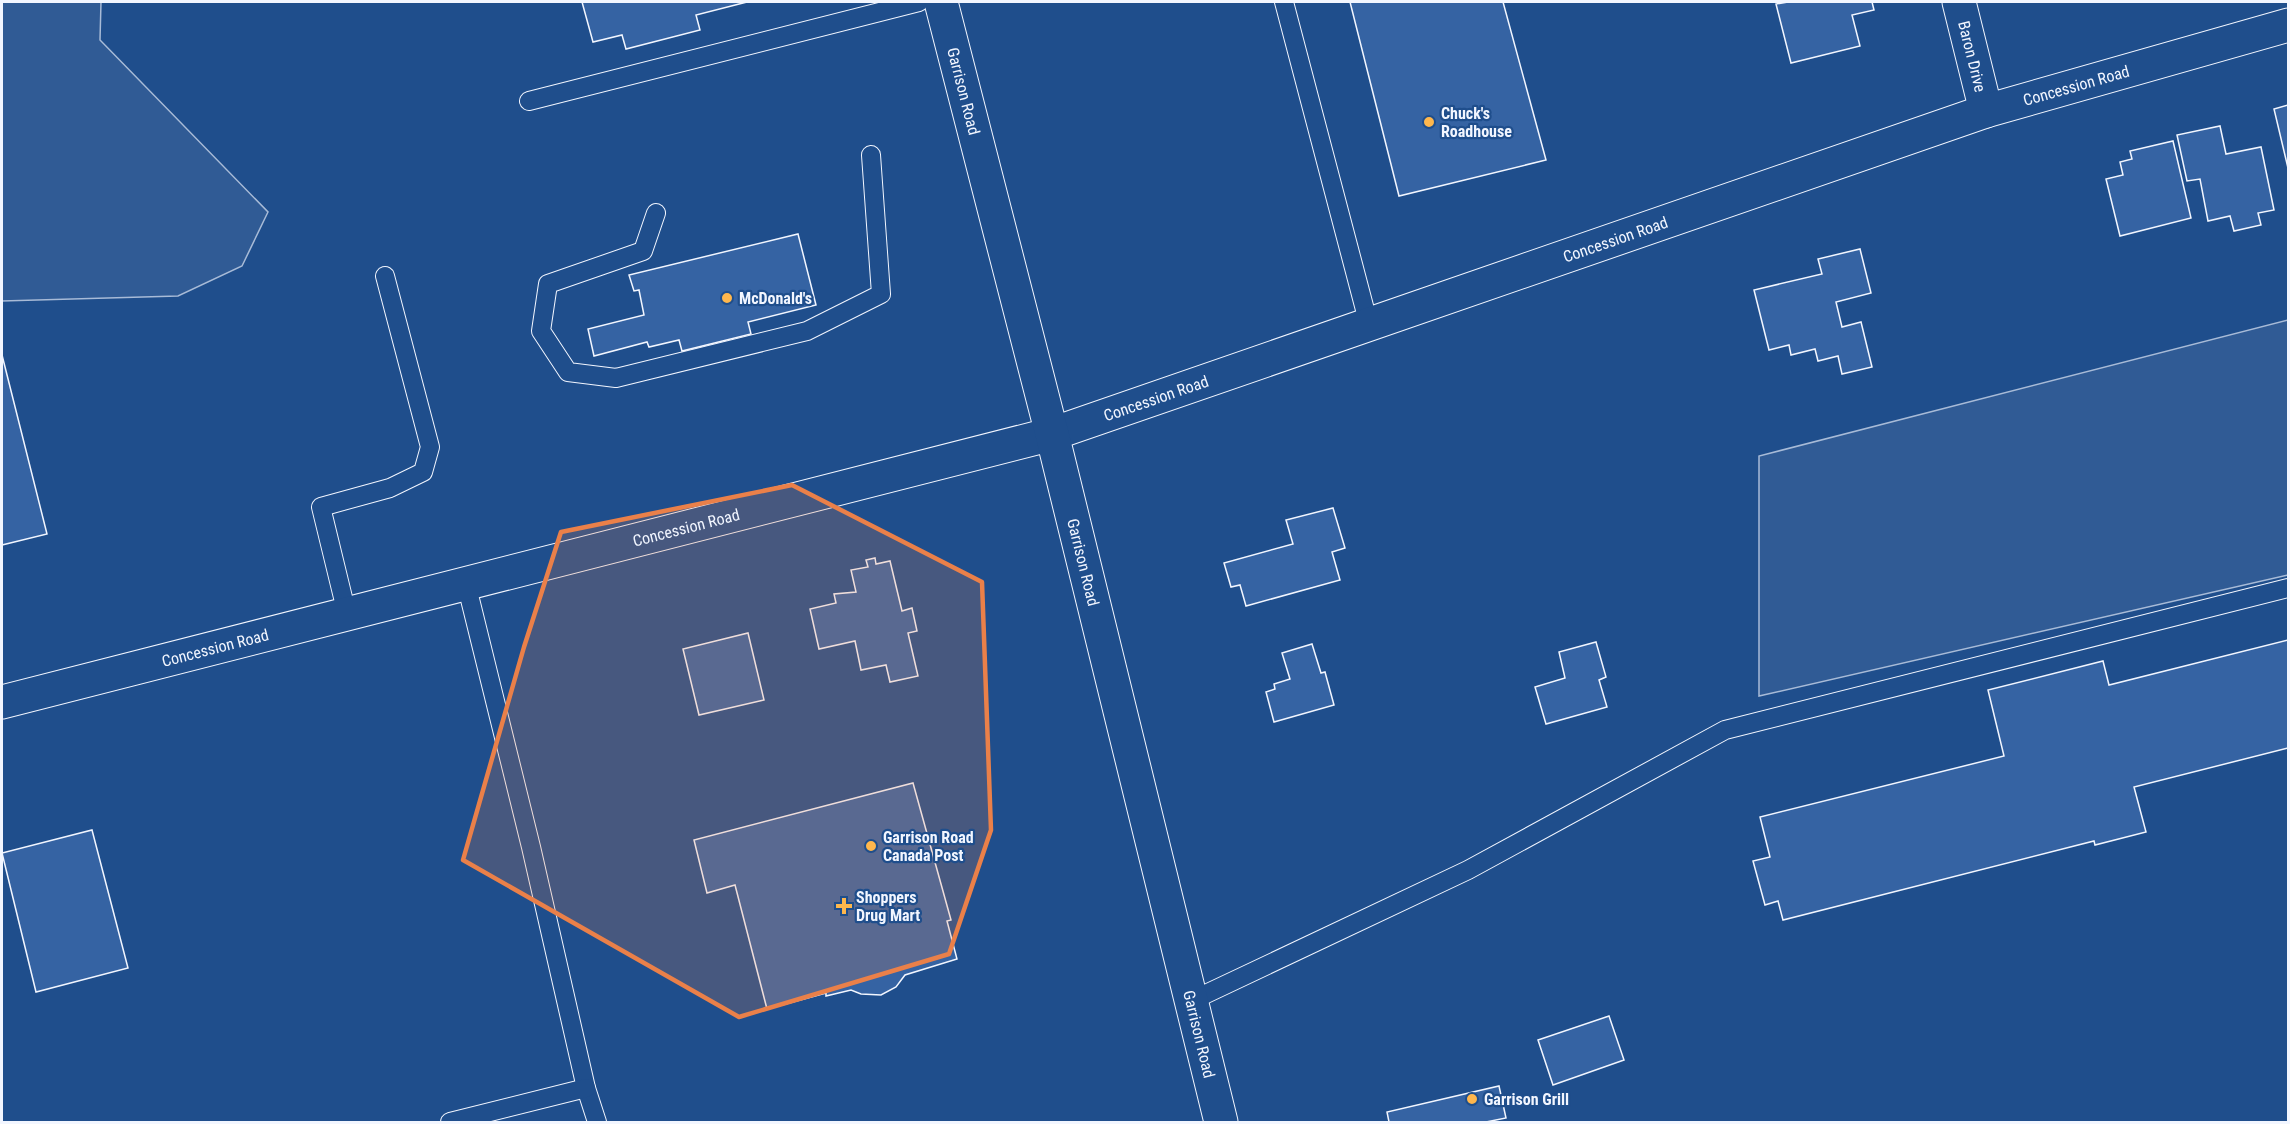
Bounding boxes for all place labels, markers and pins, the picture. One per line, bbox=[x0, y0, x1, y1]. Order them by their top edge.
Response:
place label: Chuck's Roadhouse bbox=[1441, 104, 1512, 141]
marker: Chuck's Roadhouse bbox=[1422, 115, 1436, 129]
place label: McDonald's bbox=[739, 289, 812, 308]
marker: McDonald's bbox=[720, 291, 734, 305]
place label: Garrison Road Canada Post bbox=[883, 828, 974, 865]
marker: Garrison Road Canada Post bbox=[864, 839, 878, 853]
place label: Shoppers Drug Mart bbox=[856, 888, 920, 925]
marker: Shoppers Drug Mart bbox=[837, 899, 851, 913]
place label: Garrison Grill bbox=[1484, 1090, 1569, 1109]
marker: Garrison Grill bbox=[1465, 1092, 1479, 1106]

